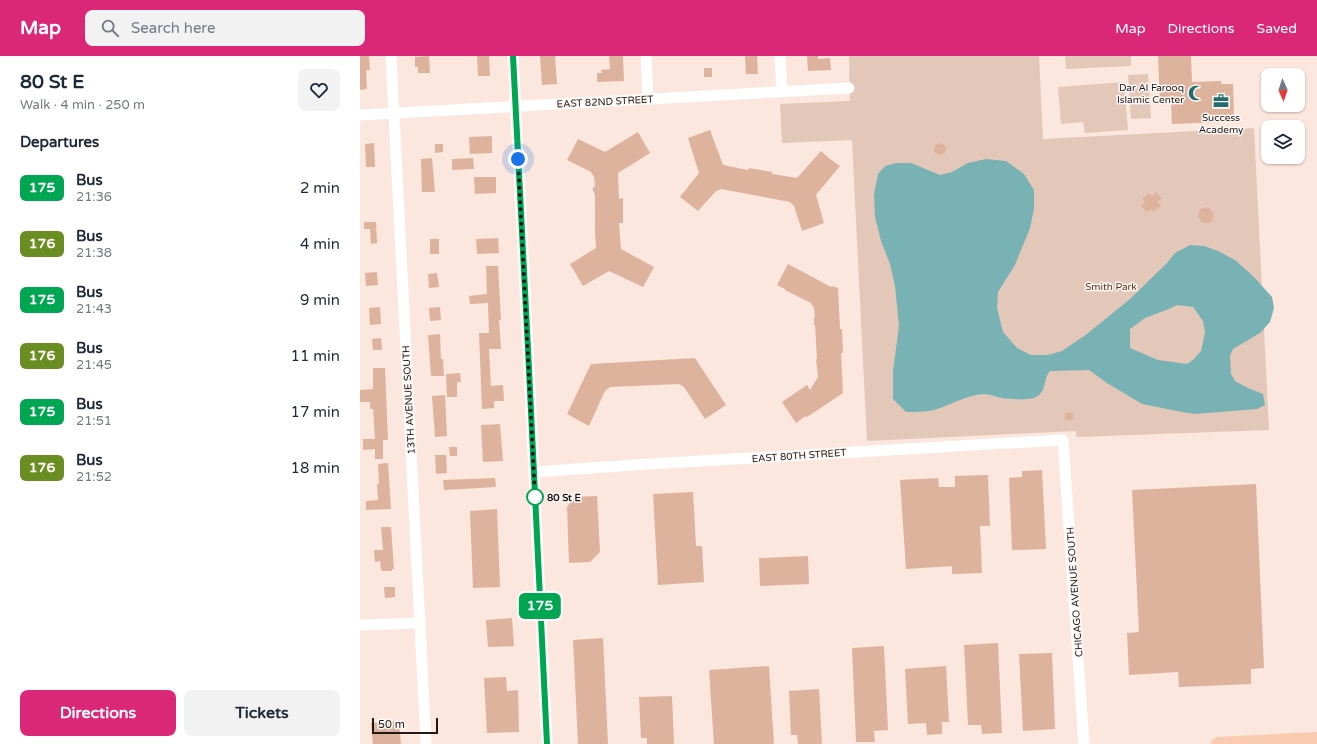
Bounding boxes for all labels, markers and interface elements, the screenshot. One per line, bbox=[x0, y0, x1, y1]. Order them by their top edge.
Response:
search box bbox=[85, 10, 365, 46]
text: Map bbox=[20, 17, 61, 39]
icon: search bbox=[99, 17, 121, 39]
text: Search here bbox=[131, 19, 215, 37]
text: Map bbox=[1115, 20, 1146, 37]
text: Directions bbox=[1168, 20, 1235, 37]
text: Saved bbox=[1257, 20, 1297, 37]
north arrow bbox=[1261, 68, 1305, 112]
map controls bbox=[1261, 68, 1305, 164]
button: heart bbox=[298, 69, 340, 111]
text: 80 St E bbox=[20, 71, 84, 93]
place label: Dar Al Farooq Islamic Center bbox=[1117, 82, 1184, 106]
mosque icon: Dar Al Farooq Islamic Center bbox=[1187, 84, 1205, 102]
office icon: Success Academy bbox=[1212, 92, 1230, 110]
street label: EAST 82ND STREET bbox=[556, 93, 654, 111]
text: Walk · 4 min · 250 m bbox=[20, 97, 145, 113]
place label: Success Academy bbox=[1199, 112, 1244, 136]
button: layers bbox=[1261, 120, 1305, 164]
text: Departures bbox=[20, 133, 99, 151]
your location bbox=[508, 149, 528, 169]
text: Bus bbox=[76, 171, 103, 189]
text: 175 bbox=[29, 179, 55, 196]
text: 2 min bbox=[300, 179, 340, 197]
text: 21:36 bbox=[76, 189, 112, 205]
text: Bus bbox=[76, 227, 103, 245]
text: 176 bbox=[29, 235, 55, 252]
text: 4 min bbox=[300, 235, 340, 253]
text: 21:38 bbox=[76, 245, 112, 261]
park label: Smith Park bbox=[1085, 281, 1137, 293]
text: Bus bbox=[76, 283, 103, 301]
text: 175 bbox=[29, 291, 55, 308]
text: 9 min bbox=[300, 291, 340, 309]
text: 21:43 bbox=[76, 301, 112, 317]
text: Bus bbox=[76, 339, 103, 357]
street label: 13TH AVENUE SOUTH bbox=[400, 345, 418, 455]
text: 176 bbox=[29, 347, 55, 364]
text: 11 min bbox=[291, 347, 340, 365]
text: 21:45 bbox=[76, 357, 112, 373]
text: Bus bbox=[76, 395, 103, 413]
text: 175 bbox=[29, 403, 55, 420]
text: 17 min bbox=[291, 403, 340, 421]
text: 21:51 bbox=[76, 413, 112, 429]
street label: EAST 80TH STREET bbox=[751, 447, 847, 465]
text: Bus bbox=[76, 451, 103, 469]
text: 176 bbox=[29, 459, 55, 476]
text: 18 min bbox=[291, 459, 340, 477]
text: 21:52 bbox=[76, 469, 112, 485]
marker: 80 St E bbox=[526, 488, 544, 506]
place label: 80 St E bbox=[547, 492, 582, 504]
street label: CHICAGO AVENUE SOUTH bbox=[1064, 526, 1086, 657]
line badge: 175 bbox=[517, 593, 563, 619]
text: 175 bbox=[527, 597, 553, 614]
button: Directions bbox=[20, 690, 176, 736]
button: Tickets bbox=[184, 690, 340, 736]
scale bar bbox=[372, 716, 438, 735]
text: 50 m bbox=[378, 718, 405, 731]

